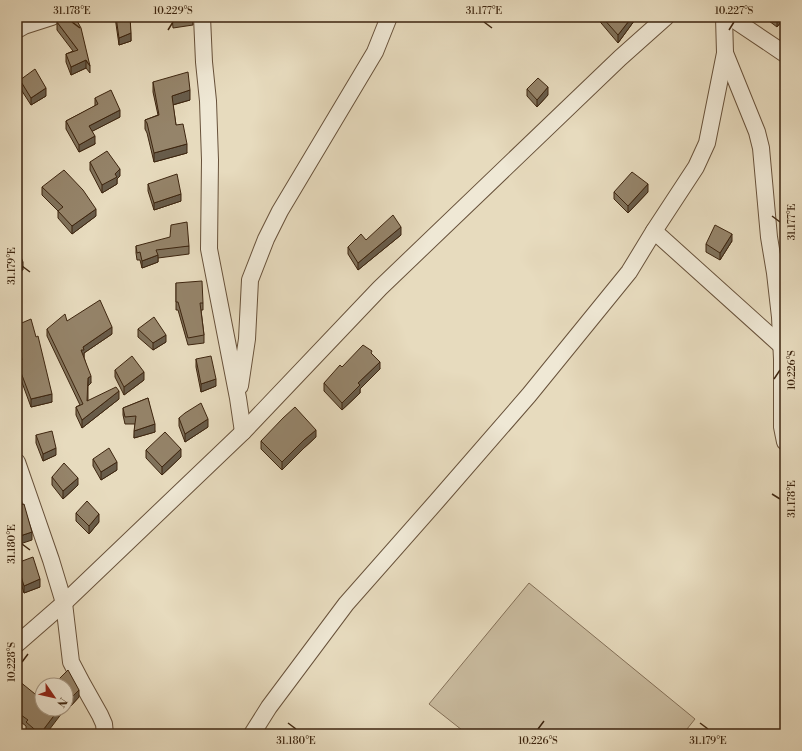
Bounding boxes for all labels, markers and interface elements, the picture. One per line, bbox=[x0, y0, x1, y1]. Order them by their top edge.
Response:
text: 31.178°E bbox=[53, 5, 91, 17]
text: 10.229°S bbox=[153, 5, 193, 17]
text: 31.177°E bbox=[466, 5, 502, 17]
text: 10.227°S bbox=[715, 5, 754, 17]
text: 31.177°E bbox=[786, 204, 798, 240]
text: 31.179°E bbox=[6, 247, 18, 285]
text: 10.226°S bbox=[786, 350, 798, 390]
text: 31.178°E bbox=[786, 480, 798, 518]
text: 31.180°E bbox=[6, 524, 18, 564]
text: 10.228°S bbox=[6, 642, 18, 682]
north arrow bbox=[34, 677, 74, 717]
text: N bbox=[53, 695, 70, 710]
text: 31.180°E bbox=[276, 735, 316, 747]
text: 10.226°S bbox=[518, 735, 558, 747]
text: 31.179°E bbox=[689, 735, 727, 747]

